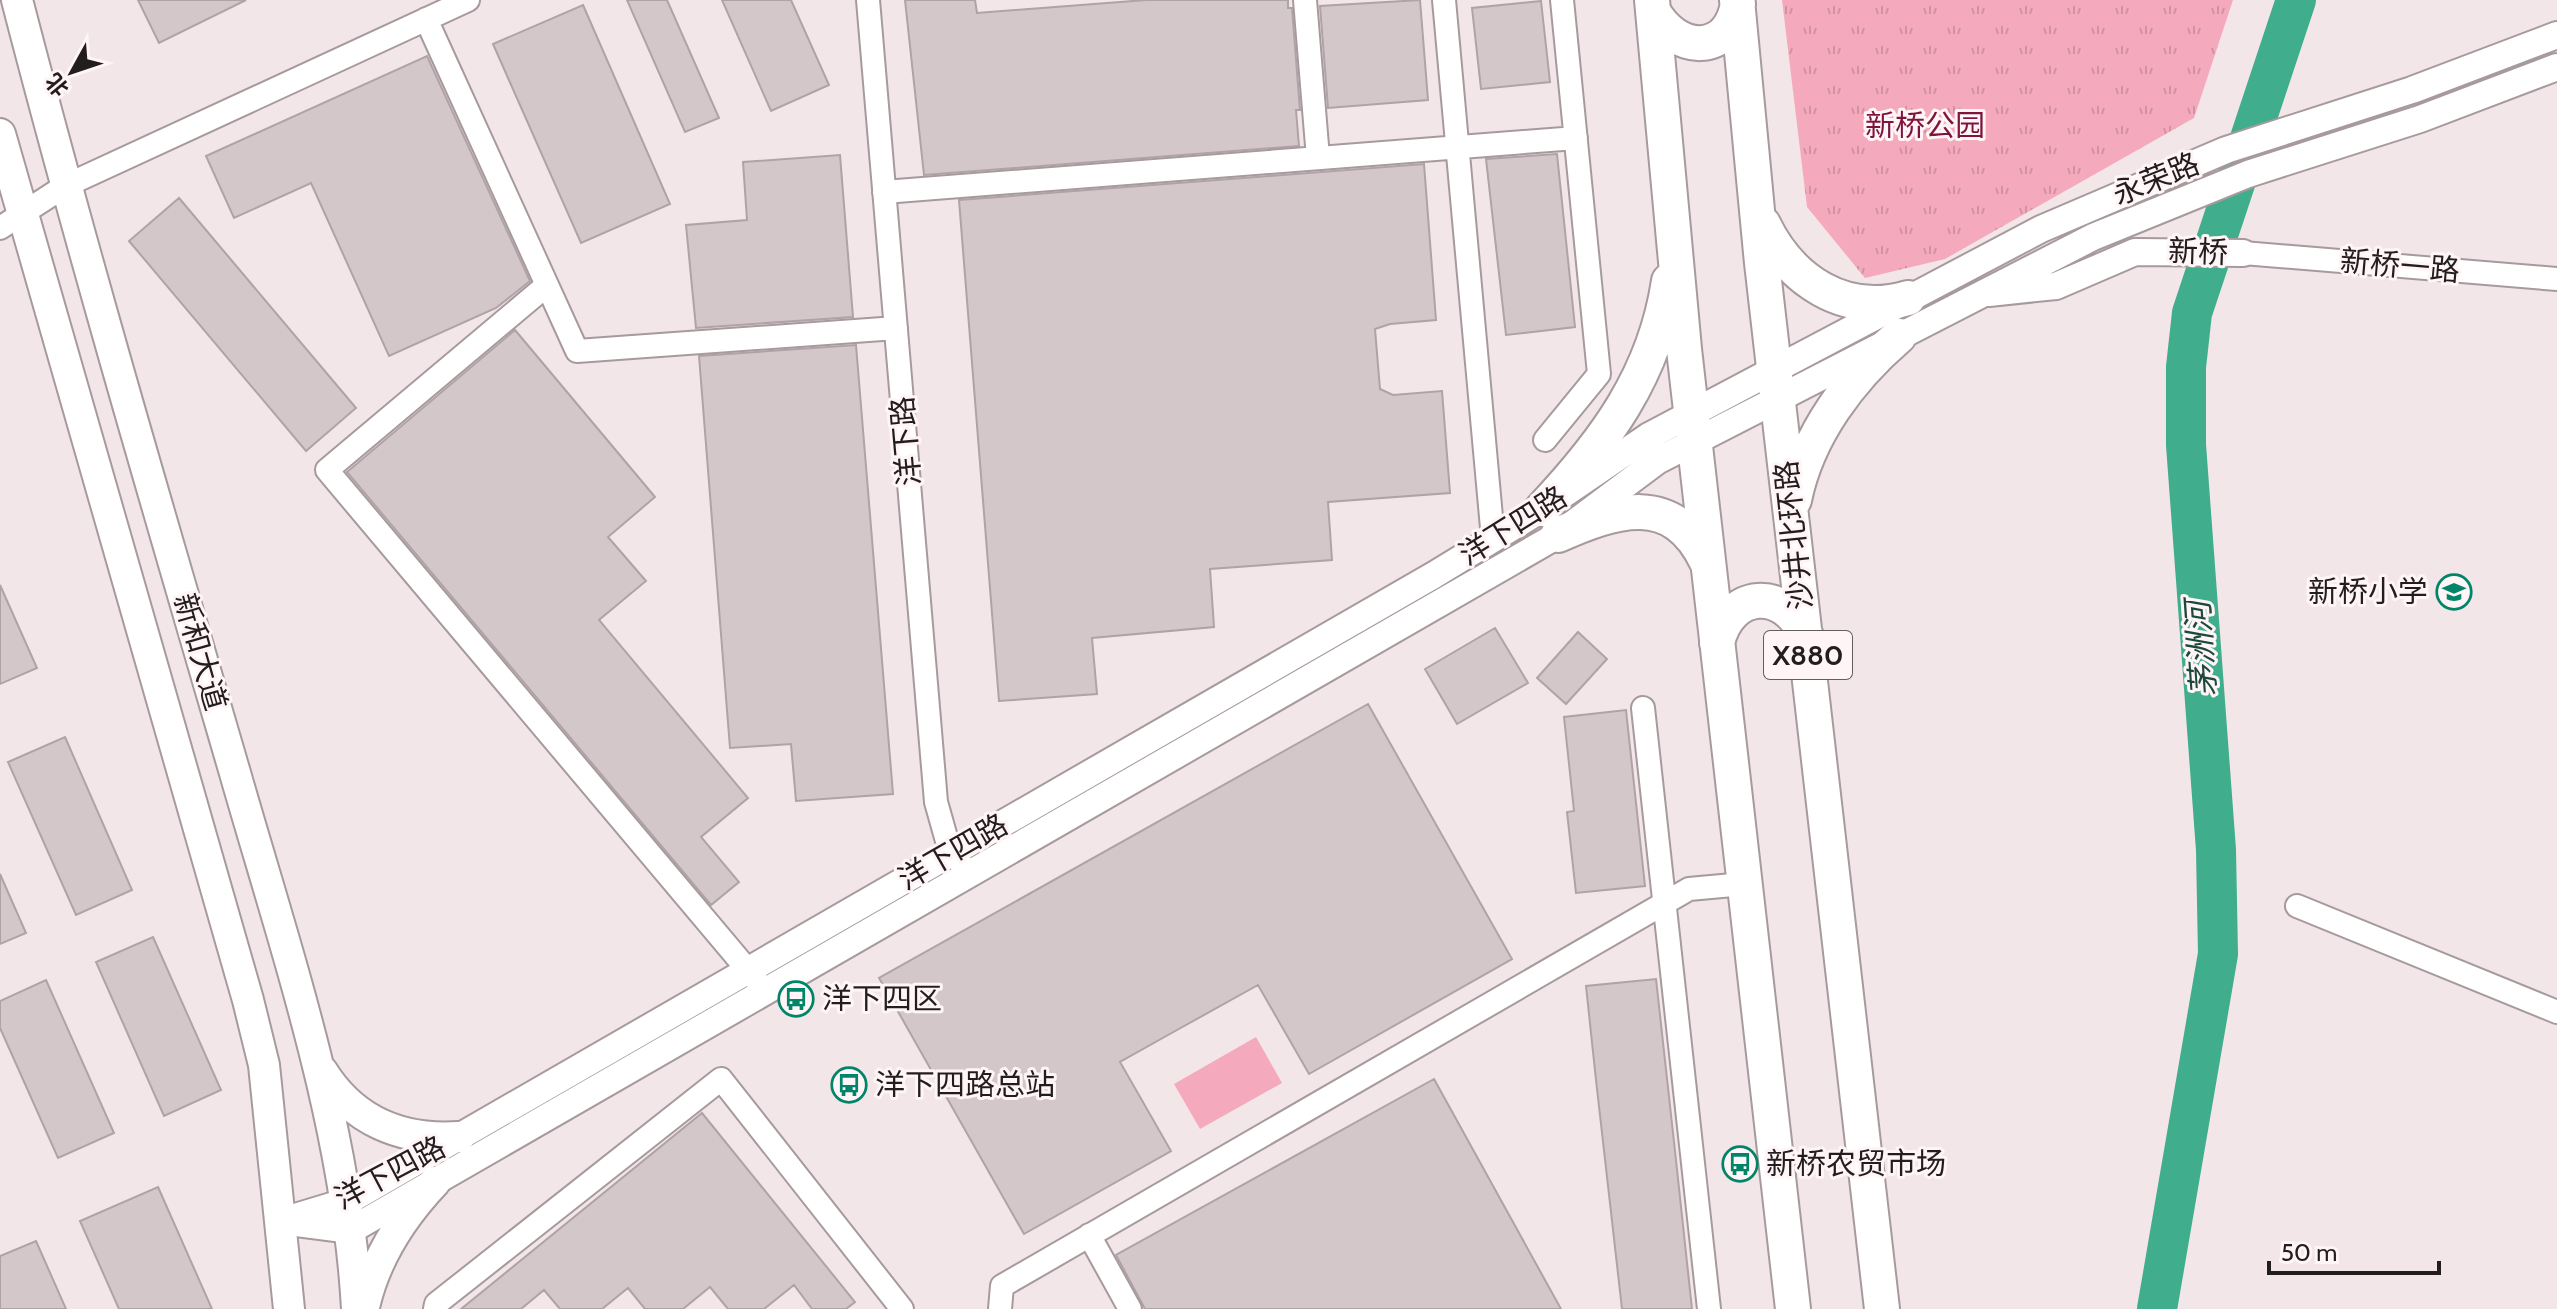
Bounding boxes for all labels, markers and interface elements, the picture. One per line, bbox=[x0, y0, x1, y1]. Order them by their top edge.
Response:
north arrow bbox=[32, 32, 112, 112]
text: 北 bbox=[40, 67, 74, 102]
park label: 新桥公园 bbox=[1865, 107, 1985, 144]
street label: 永荣路 bbox=[2107, 145, 2204, 213]
street label: 新桥 bbox=[2167, 232, 2229, 271]
street label: 新桥一路 bbox=[2339, 242, 2461, 289]
street label: 洋下路 bbox=[883, 395, 928, 487]
street label: 沙井北环路 bbox=[1767, 459, 1820, 612]
street label: 洋下四路 bbox=[1452, 478, 1573, 573]
place label: 新桥小学 bbox=[2308, 573, 2428, 610]
school or university icon: 新桥小学 bbox=[2435, 573, 2473, 611]
street label: 新和大道 bbox=[166, 589, 235, 715]
water label: 茅洲河 bbox=[2177, 594, 2223, 698]
road number: X880 bbox=[1764, 631, 1852, 679]
street label: 洋下四路 bbox=[892, 806, 1014, 898]
bus stop icon: 洋下四区 bbox=[777, 980, 815, 1018]
place label: 洋下四区 bbox=[822, 980, 942, 1017]
bus stop icon: 洋下四路总站 bbox=[830, 1066, 868, 1104]
place label: 洋下四路总站 bbox=[875, 1066, 1055, 1103]
street label: 洋下四路 bbox=[328, 1128, 451, 1217]
bus stop icon: 新桥农贸市场 bbox=[1721, 1145, 1759, 1183]
place label: 新桥农贸市场 bbox=[1766, 1145, 1946, 1182]
scale bar bbox=[2269, 1225, 2439, 1275]
text: 50 m bbox=[2281, 1238, 2337, 1267]

